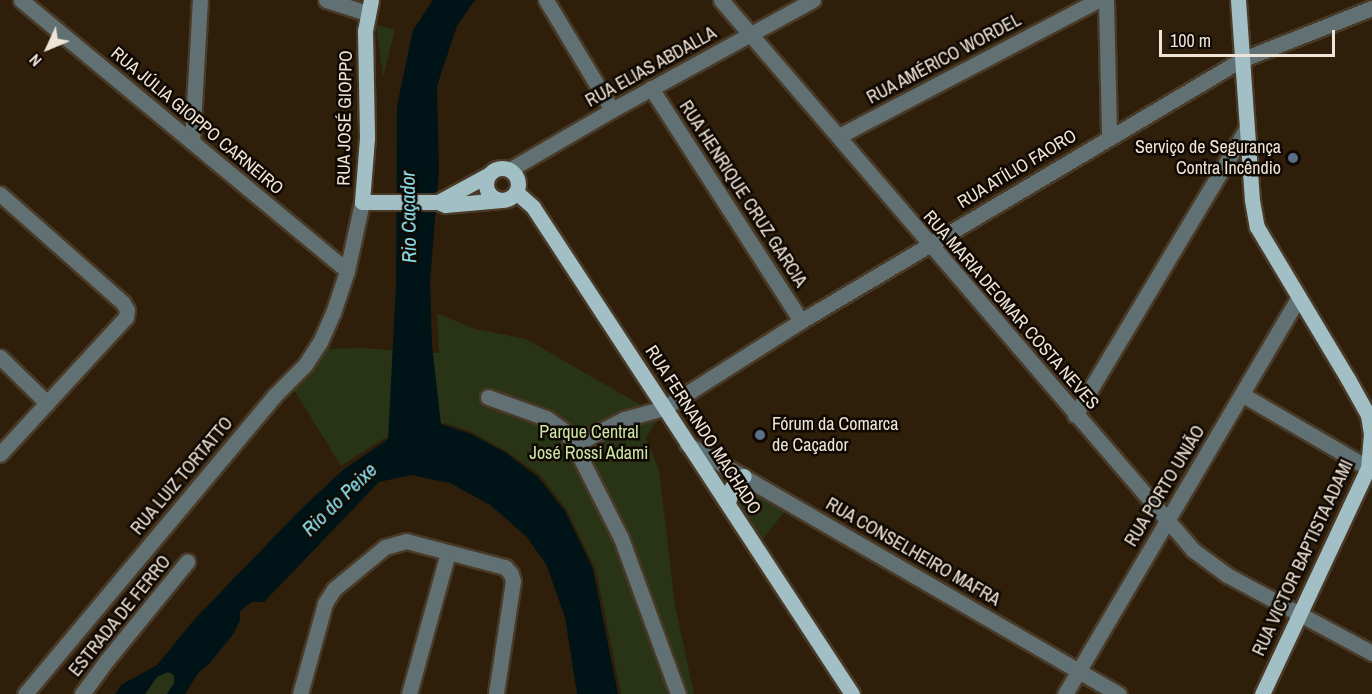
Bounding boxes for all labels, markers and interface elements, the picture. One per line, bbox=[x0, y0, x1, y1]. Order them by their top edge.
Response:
street label: RUA AMÉRICO WORDEL bbox=[863, 9, 1025, 109]
north arrow bbox=[18, 18, 78, 78]
scale bar bbox=[1162, 18, 1338, 56]
street label: RUA ELIAS ABDALLA bbox=[581, 22, 721, 112]
text: 100 m bbox=[1170, 28, 1211, 53]
street label: RUA JÚLIA GIOPPO CARNEIRO bbox=[106, 42, 288, 200]
text: N bbox=[24, 49, 46, 72]
street label: RUA JOSÉ GIOPPO bbox=[333, 50, 357, 186]
street label: RUA HENRIQUE CRUZ GARCIA bbox=[674, 96, 812, 292]
street label: RUA ATÍLIO FAORO bbox=[953, 125, 1081, 213]
place label: Serviço de Segurança Contra Incêndio bbox=[1135, 137, 1281, 180]
marker: Serviço de Segurança Contra Incêndio bbox=[1286, 151, 1300, 165]
water label: Rio Caçador bbox=[395, 171, 421, 263]
street label: RUA MARIA DEOMAR COSTA NEVES bbox=[918, 205, 1104, 415]
street label: RUA FERNANDO MACHADO bbox=[640, 341, 766, 519]
street label: RUA LUIZ TORTATTO bbox=[126, 412, 238, 540]
place label: Fórum da Comarca de Caçador bbox=[772, 414, 898, 456]
street label: RUA PORTO UNIÃO bbox=[1120, 421, 1210, 551]
park label: Parque Central José Rossi Adami bbox=[529, 422, 649, 464]
marker: Fórum da Comarca de Caçador bbox=[753, 428, 767, 442]
street label: RUA VICTOR BAPTISTA ADAMI bbox=[1248, 456, 1358, 660]
water label: Rio do Peixe bbox=[297, 457, 381, 541]
street label: RUA CONSELHEIRO MAFRA bbox=[822, 493, 1004, 611]
street label: ESTRADA DE FERRO bbox=[64, 551, 176, 681]

